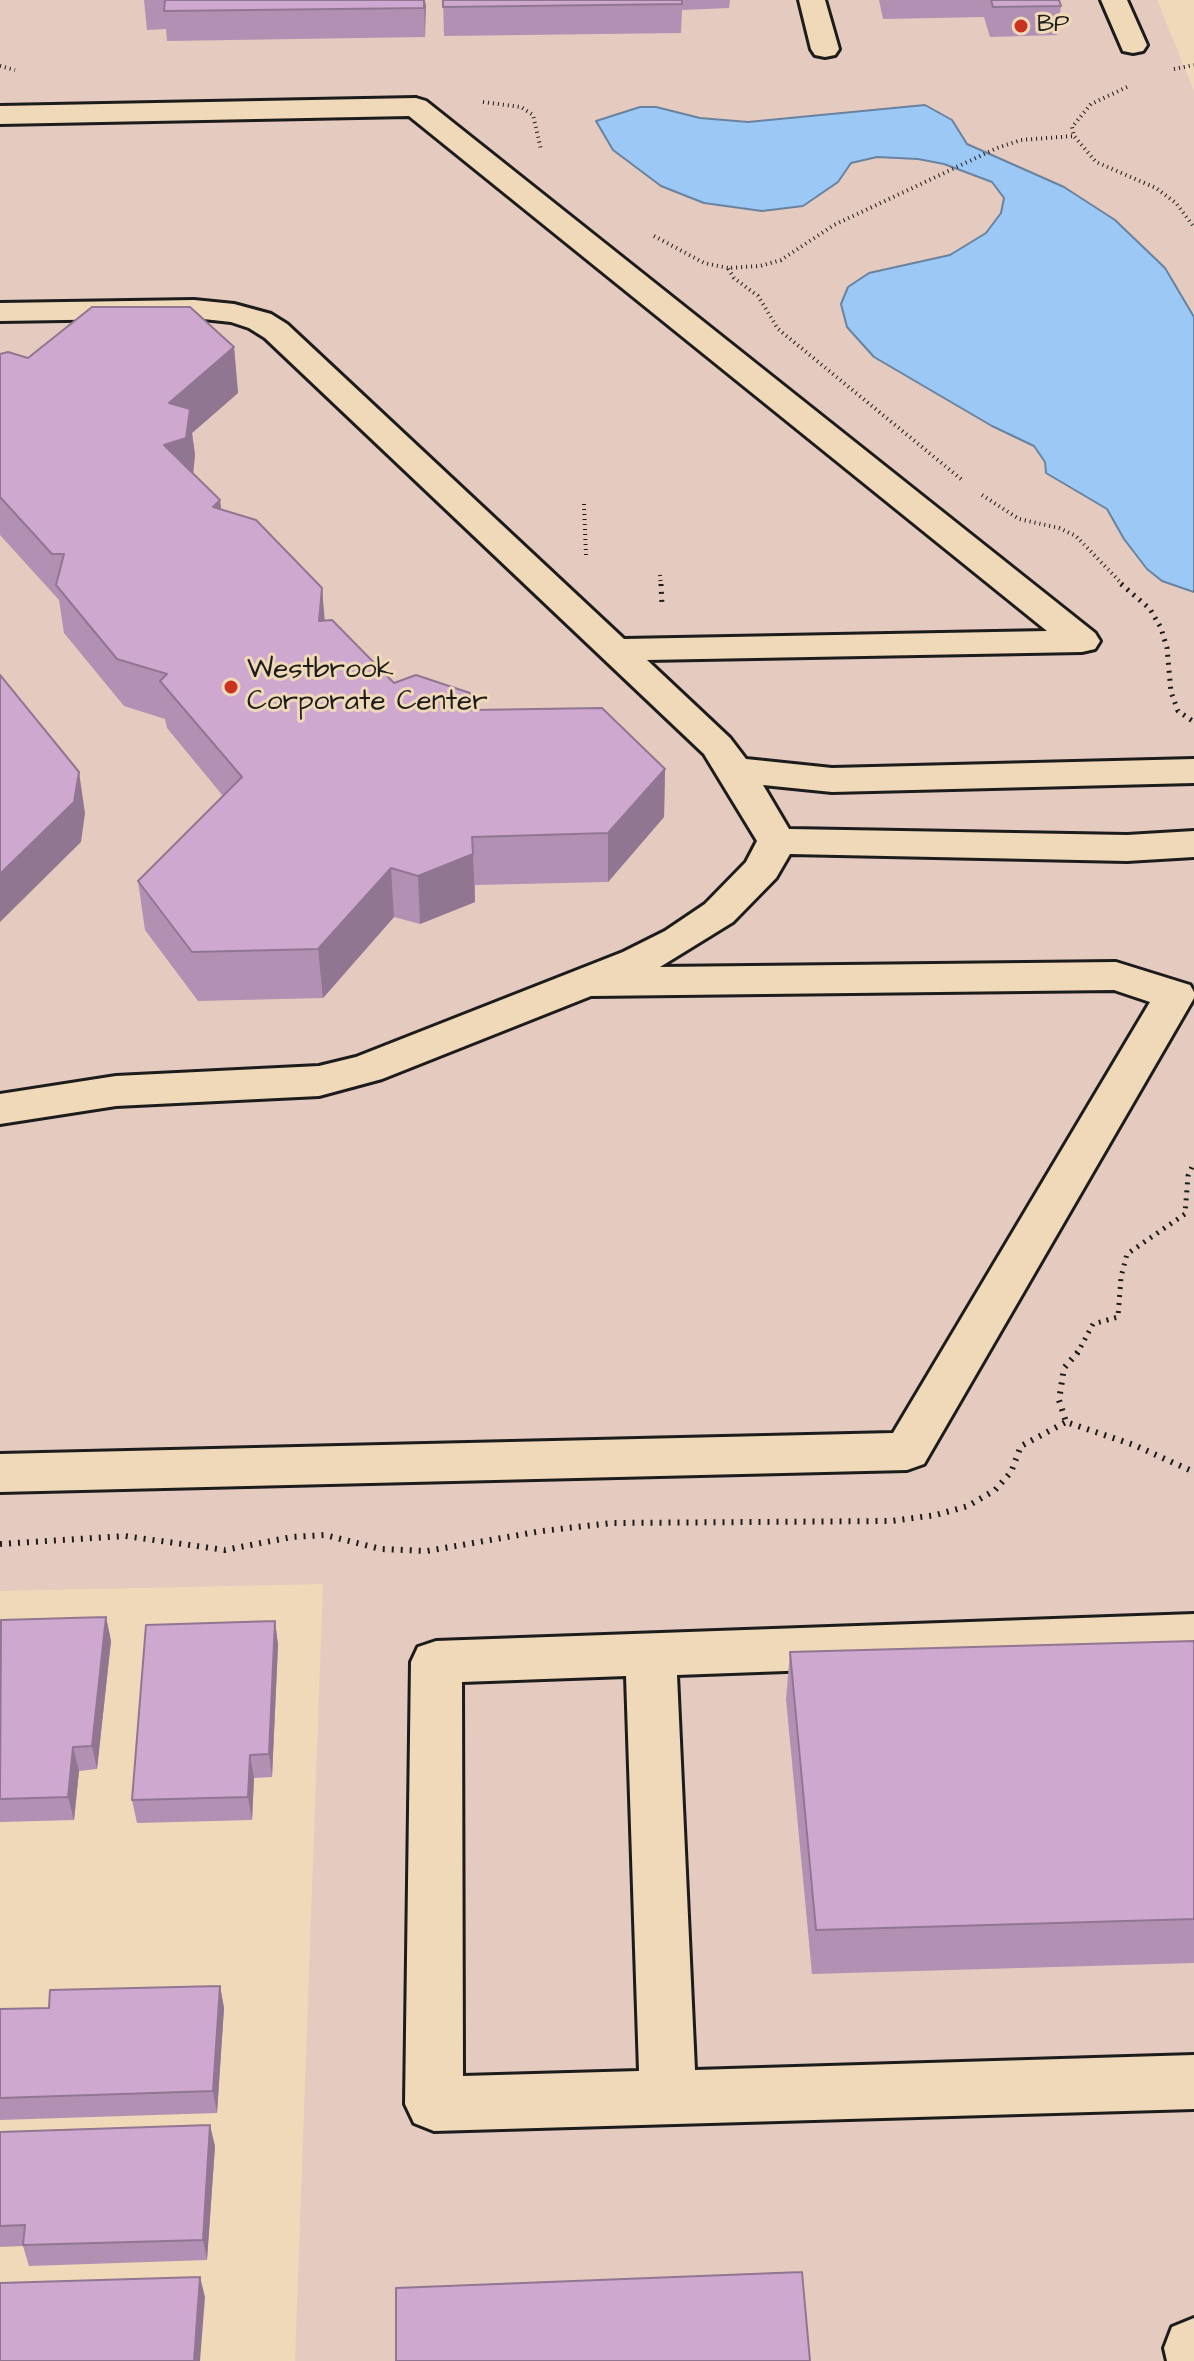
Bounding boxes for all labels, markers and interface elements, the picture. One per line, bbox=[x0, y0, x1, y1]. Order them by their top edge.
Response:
place label: BP bbox=[1037, 12, 1069, 40]
marker: BP bbox=[1012, 17, 1030, 35]
place label: Westbrook Corporate Center bbox=[247, 654, 488, 720]
marker: Westbrook Corporate Center bbox=[222, 678, 240, 696]

